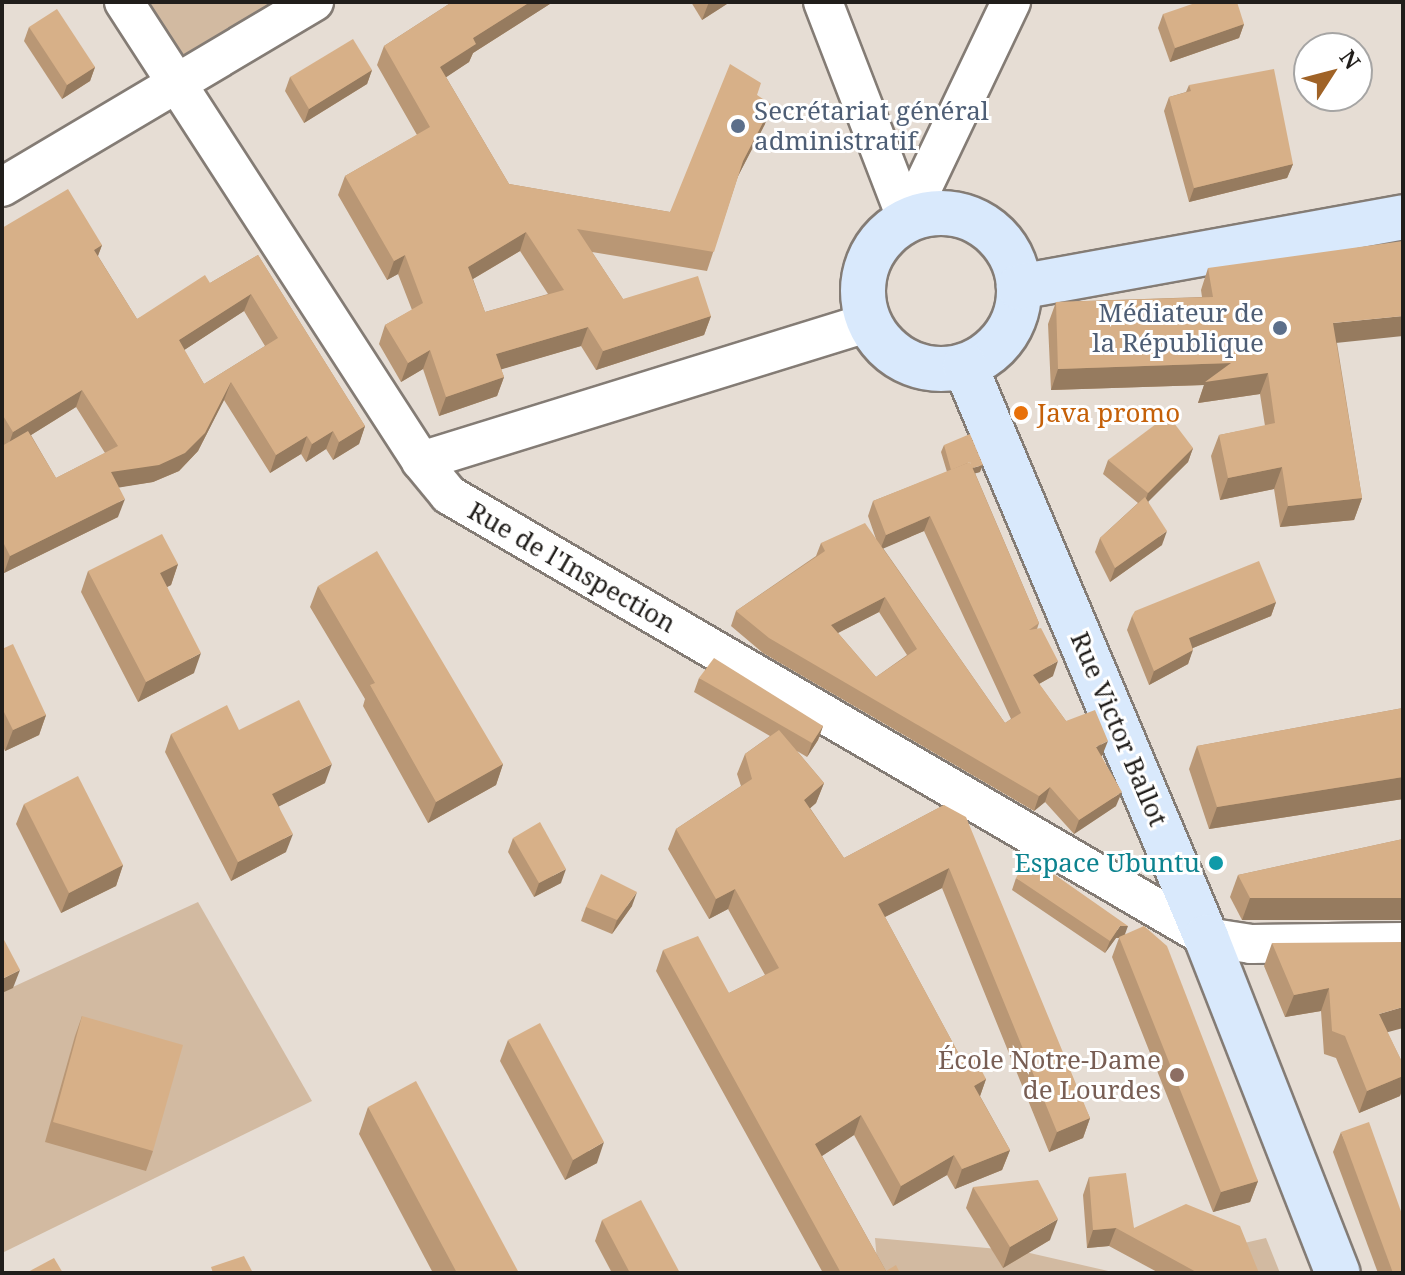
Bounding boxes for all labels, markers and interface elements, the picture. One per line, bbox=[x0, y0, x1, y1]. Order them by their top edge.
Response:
north arrow bbox=[1293, 32, 1373, 112]
text: N bbox=[1334, 43, 1368, 75]
place label: Secrétariat général administratif bbox=[754, 95, 989, 156]
marker: Secrétariat général administratif bbox=[729, 117, 747, 135]
place label: Médiateur de la République bbox=[1092, 297, 1264, 358]
marker: Médiateur de la République bbox=[1271, 319, 1289, 337]
place label: Java promo bbox=[1037, 397, 1180, 429]
marker: Java promo bbox=[1012, 404, 1030, 422]
street label: Rue de l'Inspection bbox=[463, 495, 681, 639]
street label: Rue Victor Ballot bbox=[1064, 627, 1174, 831]
place label: Espace Ubuntu bbox=[1014, 847, 1200, 879]
marker: Espace Ubuntu bbox=[1207, 854, 1225, 872]
place label: École Notre-Dame de Lourdes bbox=[938, 1044, 1161, 1106]
marker: École Notre-Dame de Lourdes bbox=[1168, 1066, 1186, 1084]

